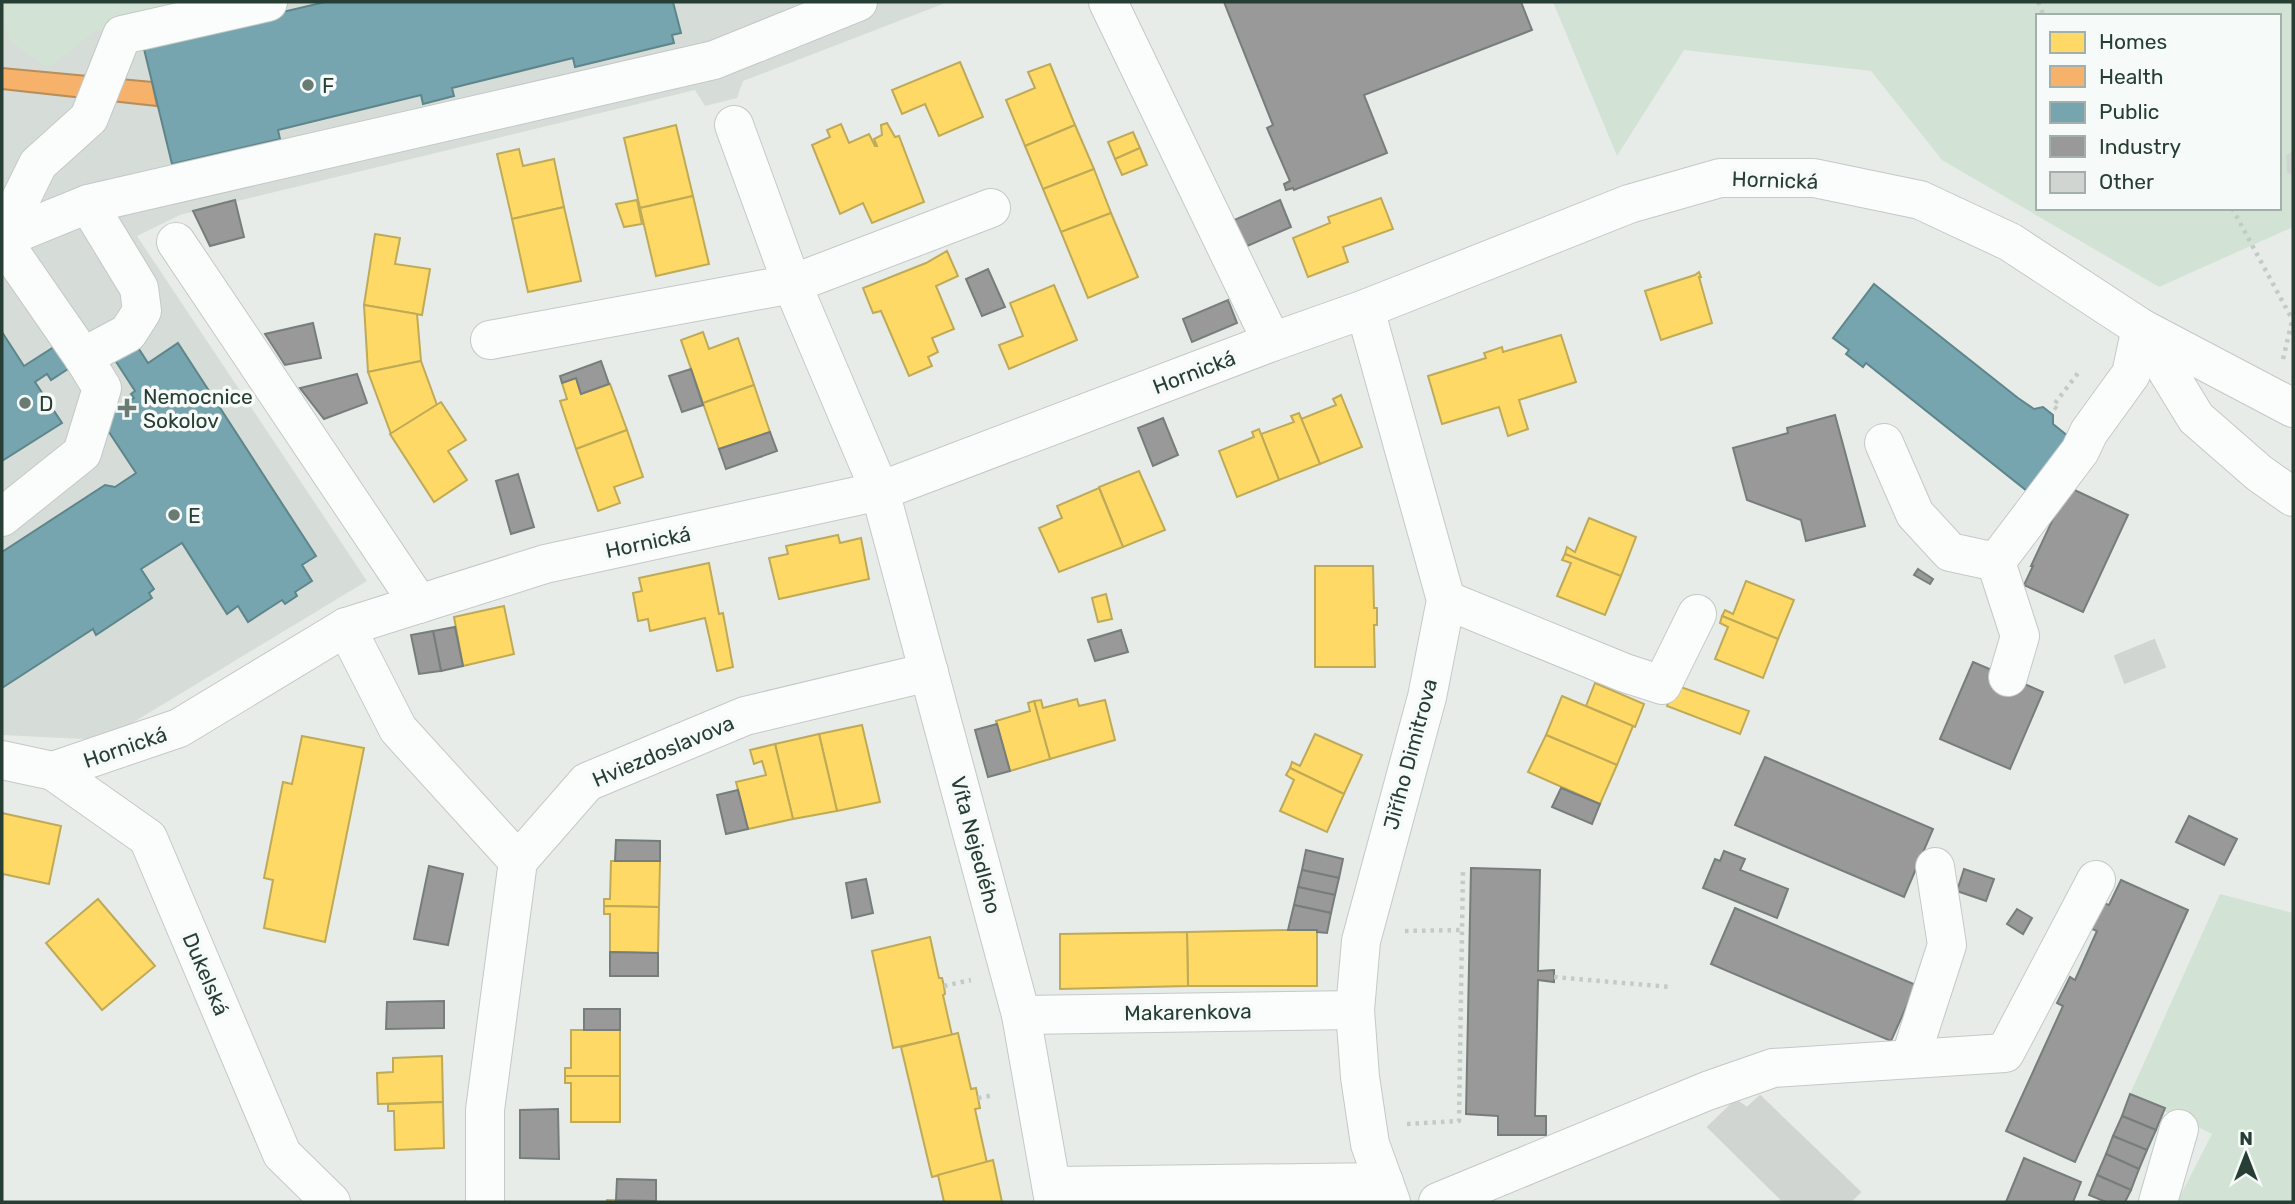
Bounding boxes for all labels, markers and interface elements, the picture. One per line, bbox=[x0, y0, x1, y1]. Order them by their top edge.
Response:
legend bbox=[2036, 14, 2281, 210]
text: Homes bbox=[2099, 29, 2167, 54]
text: Health bbox=[2099, 64, 2163, 89]
place label: F bbox=[322, 73, 334, 98]
marker: F bbox=[300, 77, 316, 93]
text: Public bbox=[2099, 99, 2159, 124]
text: Industry bbox=[2099, 134, 2181, 159]
street label: Hornická bbox=[1731, 166, 1819, 194]
text: Other bbox=[2099, 169, 2154, 194]
street label: Hornická bbox=[1149, 345, 1239, 399]
place label: Nemocnice Sokolov bbox=[143, 384, 253, 433]
place label: D bbox=[39, 391, 53, 416]
marker: D bbox=[17, 395, 33, 411]
marker: Nemocnice Sokolov bbox=[117, 398, 137, 418]
place label: E bbox=[188, 503, 201, 528]
marker: E bbox=[166, 507, 182, 523]
street label: Hornická bbox=[603, 521, 693, 563]
street label: Jiřího Dimitrova bbox=[1378, 676, 1442, 832]
street label: Hviezdoslavova bbox=[588, 710, 738, 792]
street label: Hornická bbox=[80, 721, 170, 773]
street label: Víta Nejedlého bbox=[946, 773, 1006, 917]
street label: Dukelská bbox=[177, 929, 235, 1019]
street label: Makarenkova bbox=[1124, 998, 1252, 1026]
north arrow bbox=[2211, 1120, 2281, 1190]
text: N bbox=[2239, 1127, 2253, 1150]

